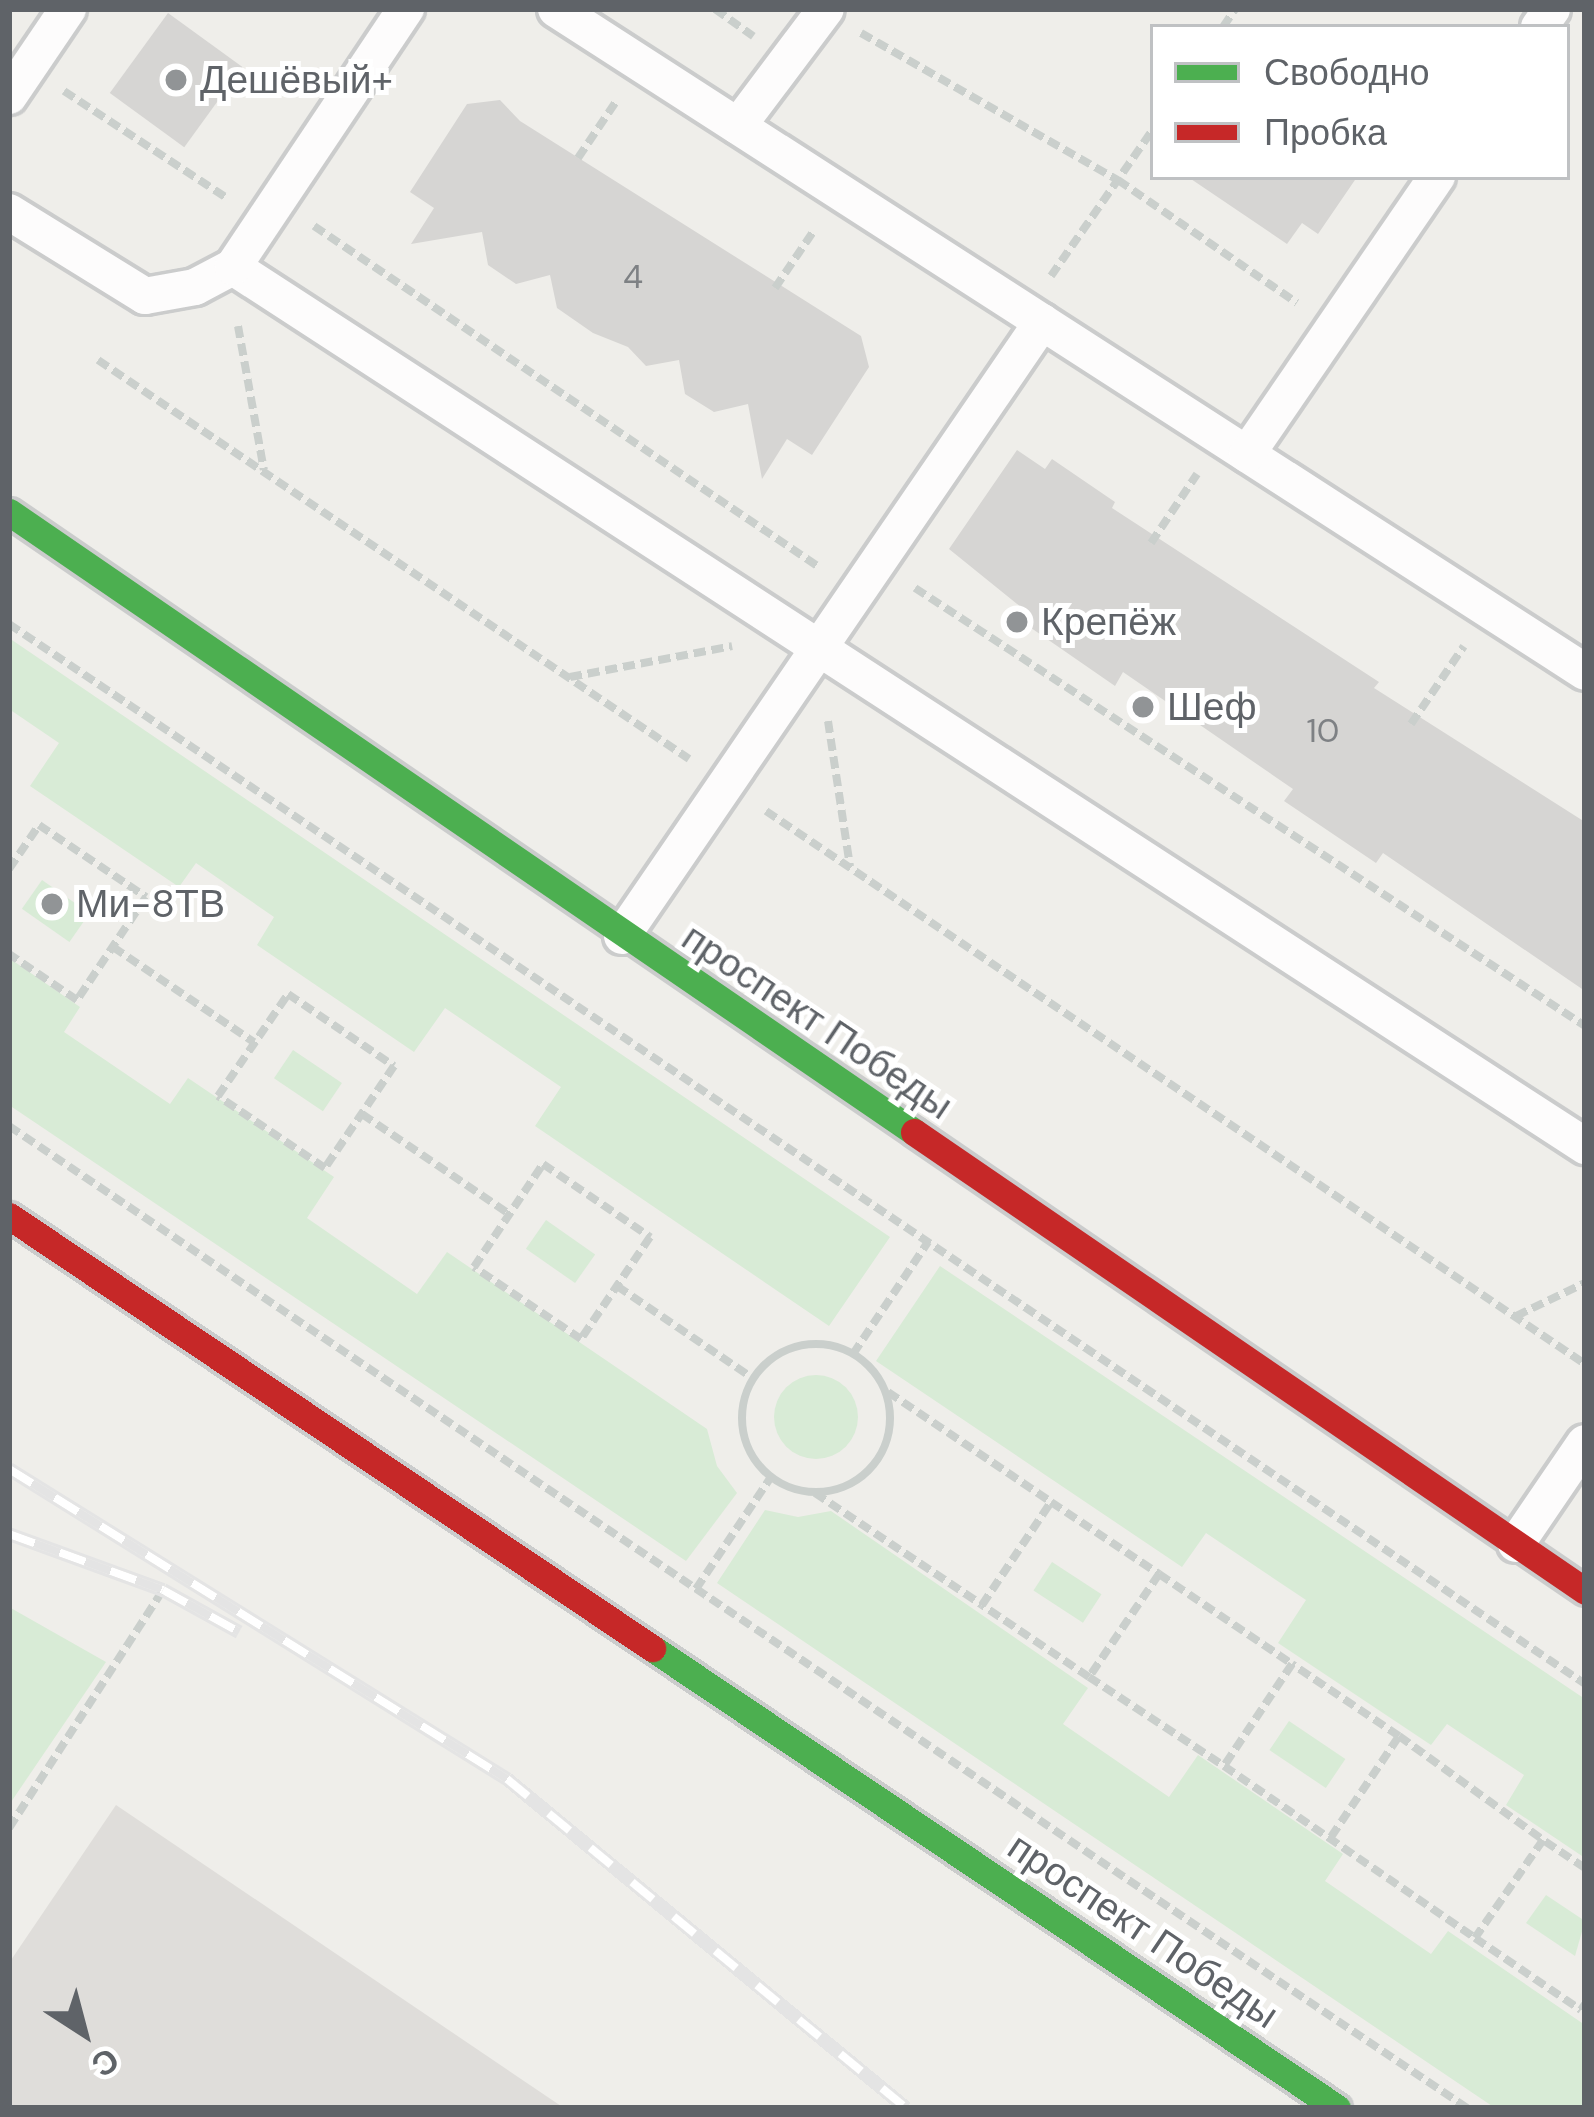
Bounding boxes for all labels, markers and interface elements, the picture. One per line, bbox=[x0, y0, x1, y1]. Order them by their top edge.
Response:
legend bbox=[1150, 24, 1570, 180]
text: Свободно bbox=[1264, 49, 1430, 96]
place label: Дешёвый+ bbox=[200, 57, 393, 103]
marker: Дешёвый+ bbox=[163, 67, 189, 93]
text: Пробка bbox=[1264, 109, 1387, 156]
house number: 4 bbox=[623, 257, 643, 297]
place label: Крепёж bbox=[1041, 599, 1176, 645]
marker: Крепёж bbox=[1004, 609, 1030, 635]
place label: Шеф bbox=[1167, 684, 1257, 730]
marker: Шеф bbox=[1130, 694, 1156, 720]
house number: 10 bbox=[1307, 711, 1339, 751]
place label: Ми-8ТВ bbox=[76, 881, 225, 927]
marker: Ми-8ТВ bbox=[39, 891, 65, 917]
street label: проспект Победы bbox=[673, 914, 961, 1130]
street label: проспект Победы bbox=[999, 1823, 1287, 2039]
north arrow bbox=[24, 1973, 144, 2093]
text: С bbox=[83, 2038, 128, 2087]

